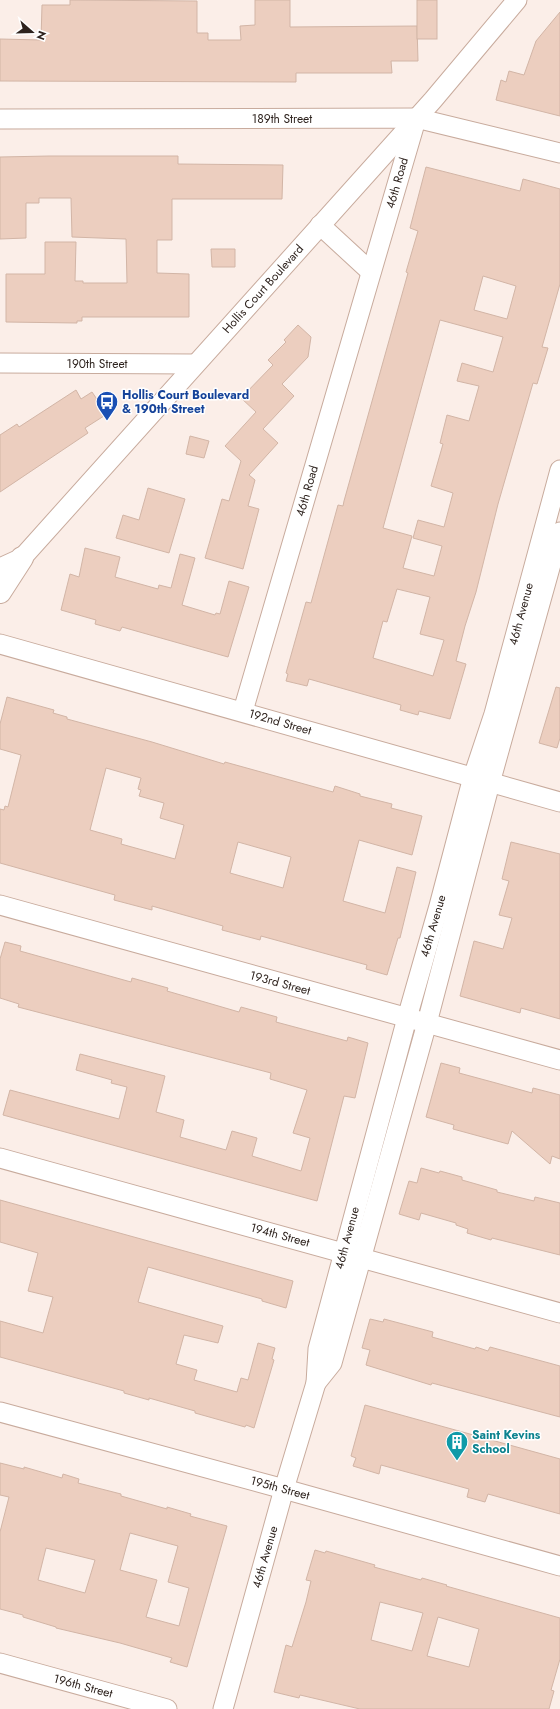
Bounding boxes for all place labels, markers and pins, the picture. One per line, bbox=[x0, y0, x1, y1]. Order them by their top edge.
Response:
place label: Hollis Court Boulevard & 190th Street bbox=[122, 386, 249, 418]
bus stop icon: Hollis Court Boulevard & 190th Street bbox=[94, 389, 120, 422]
place label: Saint Kevins School bbox=[472, 1426, 541, 1458]
building icon: Saint Kevins School bbox=[444, 1429, 470, 1462]

